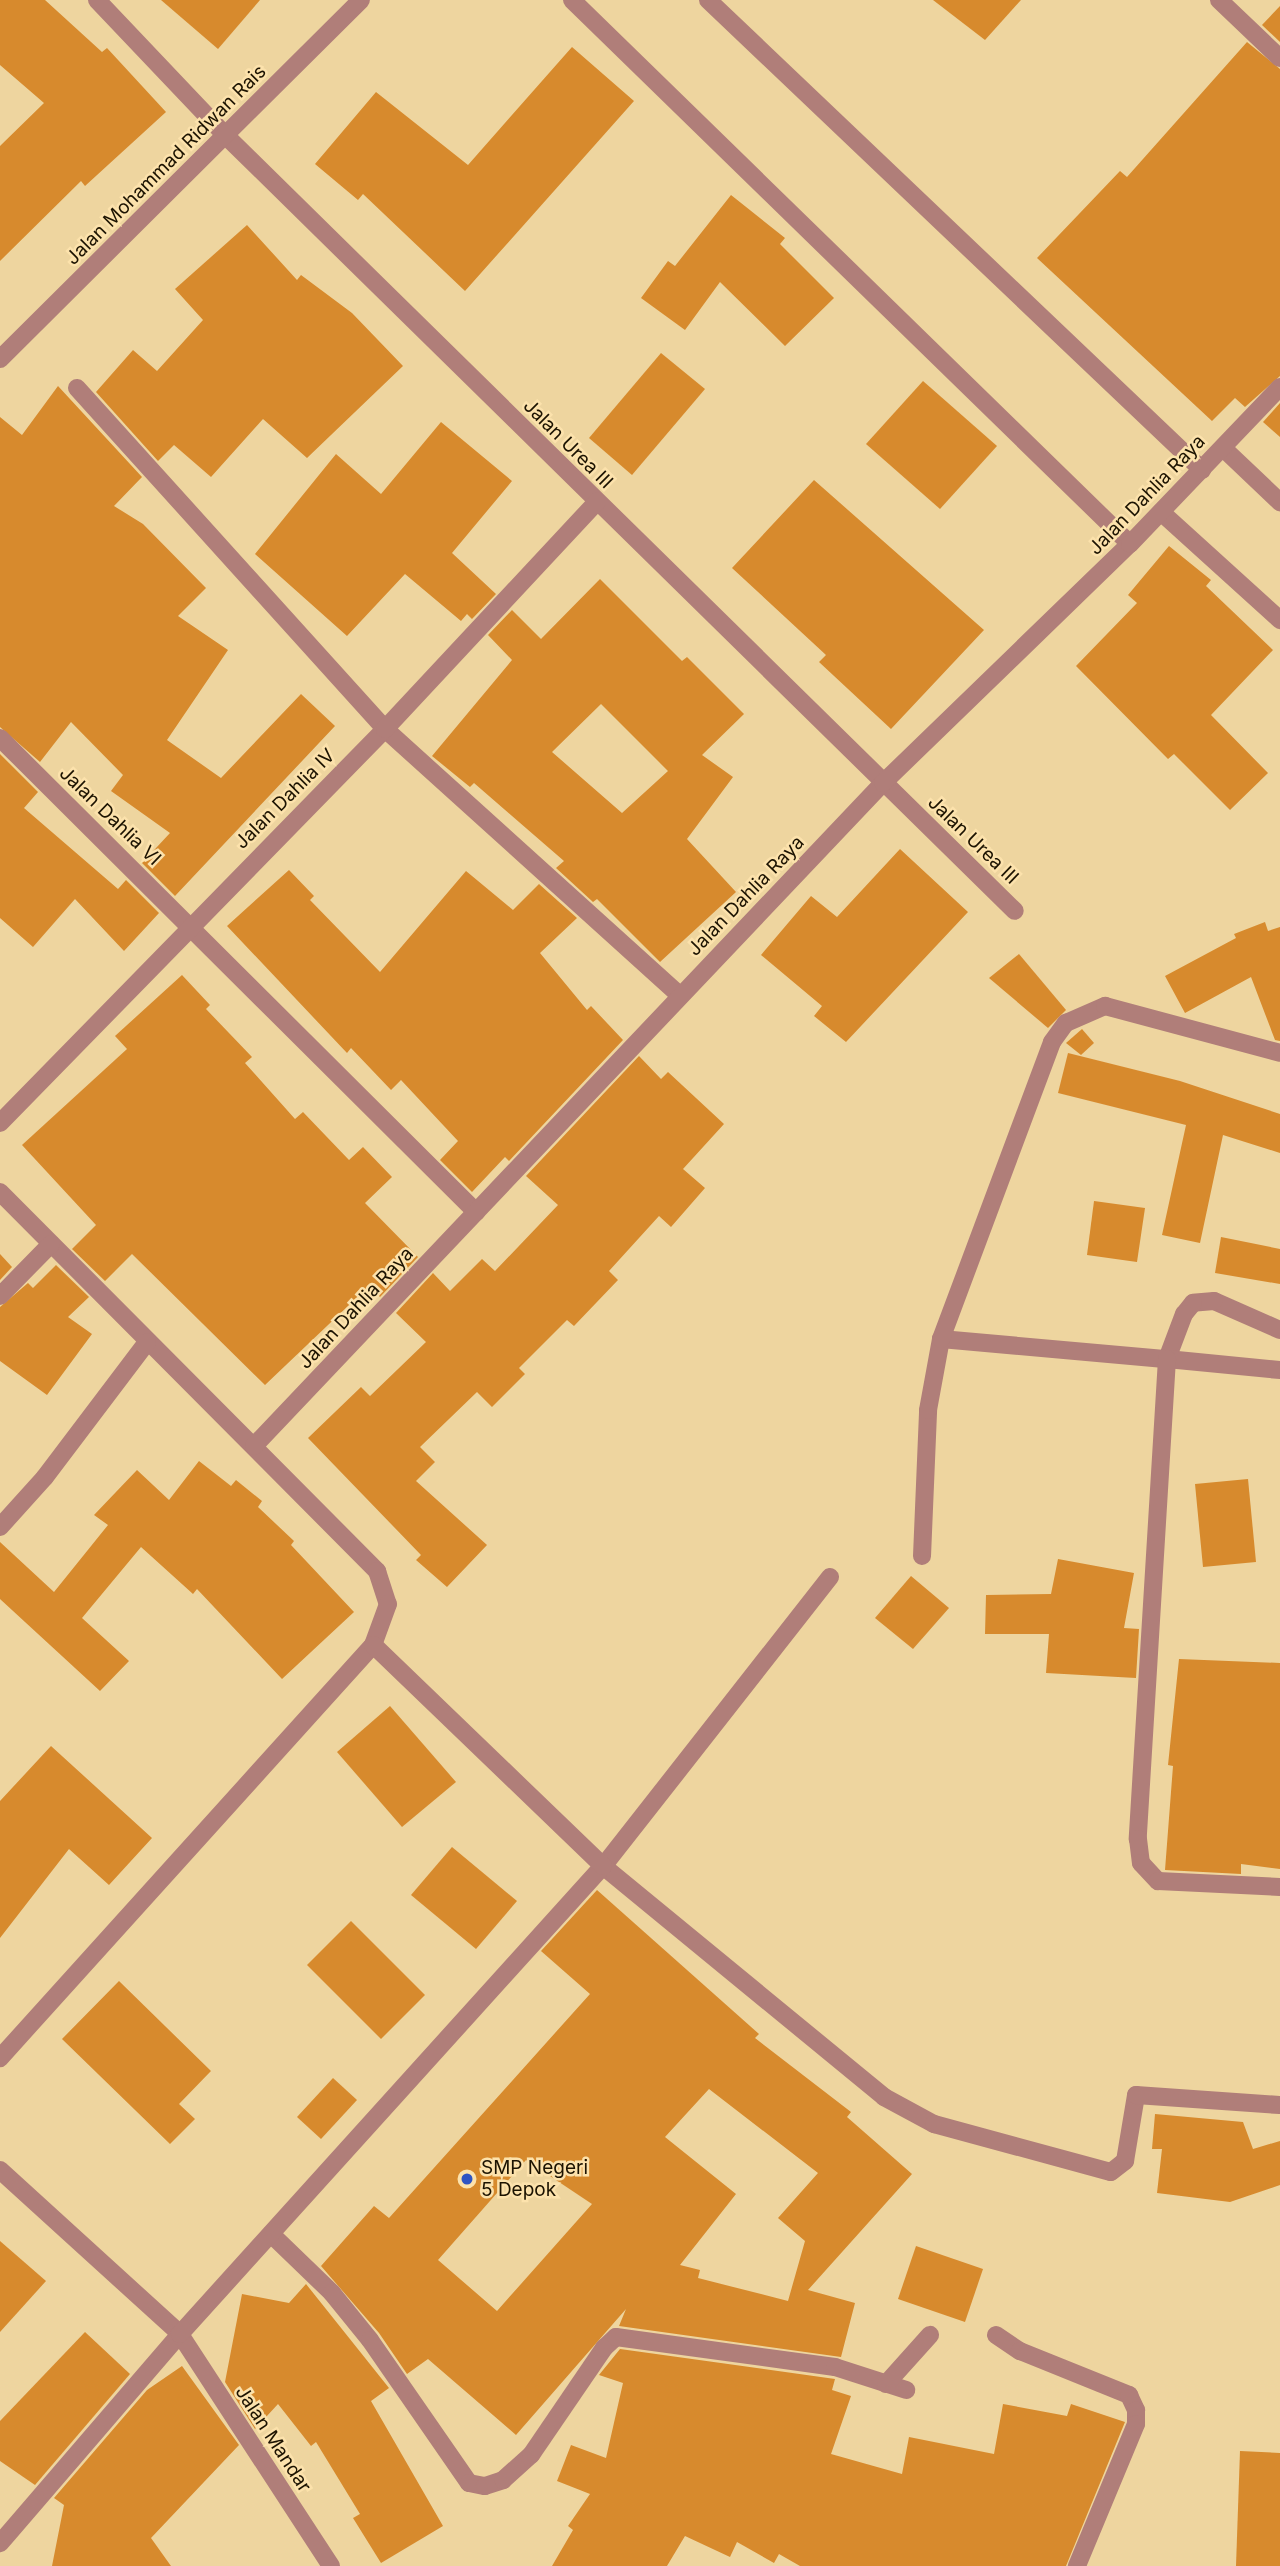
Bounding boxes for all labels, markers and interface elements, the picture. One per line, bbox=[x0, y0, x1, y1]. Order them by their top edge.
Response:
street label: Jalan Mohammad Ridwan Rais bbox=[61, 60, 271, 270]
street label: Jalan Urea III bbox=[519, 395, 617, 493]
street label: Jalan Dahlia Raya bbox=[1084, 430, 1210, 560]
street label: Jalan Dahlia IV bbox=[230, 744, 340, 854]
street label: Jalan Dahlia VI bbox=[54, 762, 166, 870]
street label: Jalan Urea III bbox=[923, 791, 1023, 889]
street label: Jalan Dahlia Raya bbox=[683, 831, 809, 961]
street label: Jalan Dahlia Raya bbox=[294, 1242, 418, 1374]
place label: SMP Negeri 5 Depok bbox=[481, 2157, 588, 2201]
marker: SMP Negeri 5 Depok bbox=[459, 2171, 475, 2187]
street label: Jalan Mandar bbox=[230, 2382, 316, 2496]

